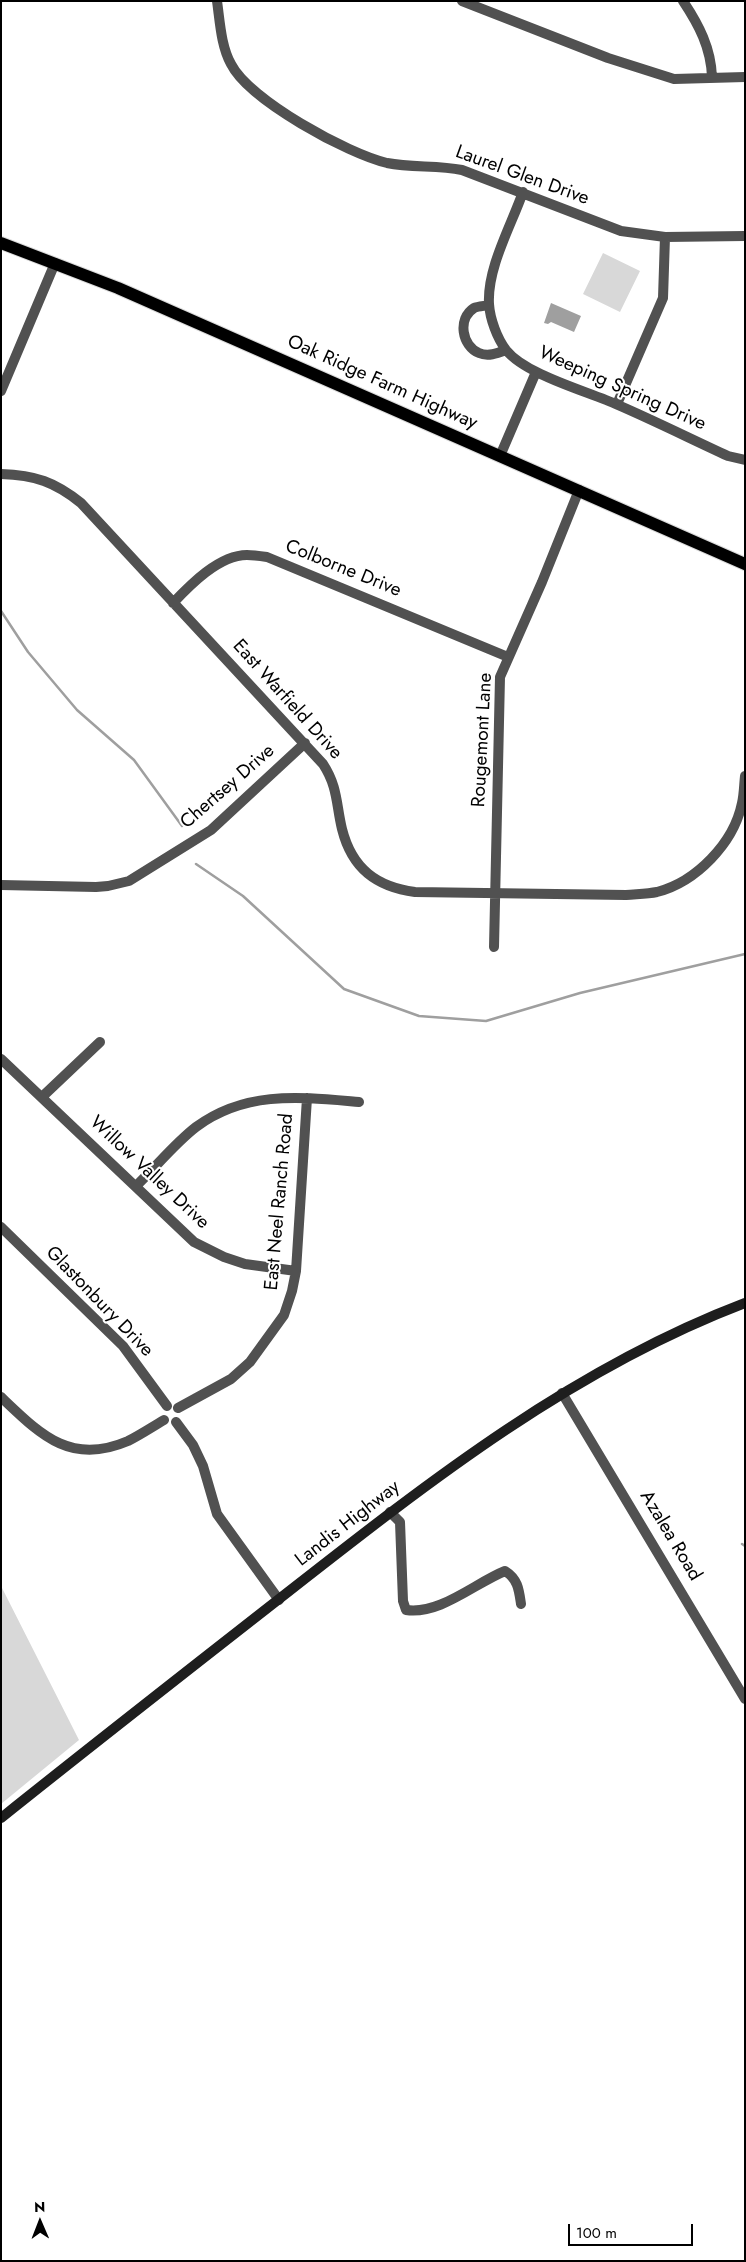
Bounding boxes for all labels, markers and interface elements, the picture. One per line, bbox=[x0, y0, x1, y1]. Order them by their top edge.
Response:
street label: Laurel Glen Drive bbox=[452, 141, 592, 211]
street label: Oak Ridge Farm Highway bbox=[283, 331, 481, 435]
street label: Weeping Spring Drive bbox=[535, 342, 709, 436]
street label: Colborne Drive bbox=[282, 535, 404, 603]
street label: East Warfield Drive bbox=[227, 635, 347, 765]
street label: Rougemont Lane bbox=[468, 672, 498, 808]
street label: Chertsey Drive bbox=[176, 740, 280, 834]
street label: Willow Valley Drive bbox=[84, 1112, 214, 1234]
street label: East Neel Ranch Road bbox=[261, 1113, 299, 1291]
street label: Glastonbury Drive bbox=[40, 1242, 158, 1362]
street label: Landis Highway bbox=[291, 1476, 405, 1572]
street label: Azalea Road bbox=[634, 1487, 706, 1585]
north arrow bbox=[15, 2197, 65, 2247]
text: N bbox=[34, 2197, 45, 2217]
scale bar bbox=[571, 2214, 696, 2246]
text: 100 m bbox=[576, 2222, 617, 2244]

